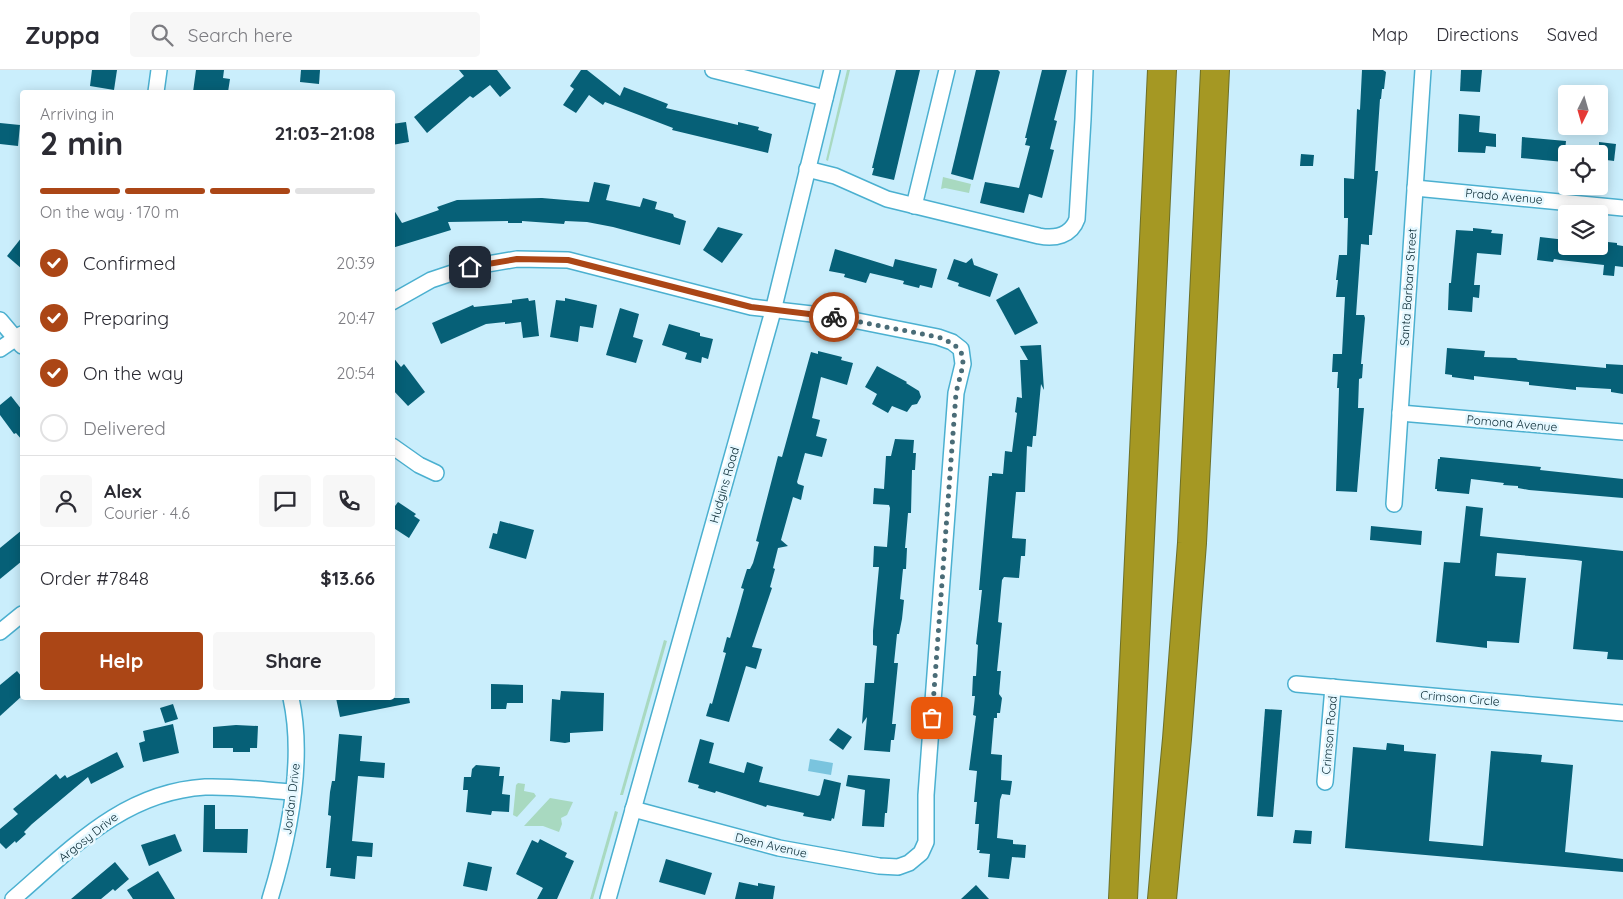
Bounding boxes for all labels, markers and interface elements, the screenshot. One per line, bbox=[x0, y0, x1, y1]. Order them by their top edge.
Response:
search box bbox=[130, 12, 480, 57]
text: Zuppa bbox=[25, 20, 100, 50]
icon: search bbox=[148, 21, 176, 49]
text: Search here bbox=[188, 23, 293, 47]
text: Map bbox=[1371, 23, 1408, 46]
text: Directions bbox=[1436, 23, 1519, 46]
text: Saved bbox=[1547, 23, 1598, 46]
north arrow bbox=[1558, 85, 1608, 135]
map controls bbox=[1558, 85, 1608, 255]
text: Arriving in bbox=[40, 104, 114, 124]
text: 21:03–21:08 bbox=[274, 121, 375, 145]
text: 2 min bbox=[40, 123, 123, 163]
button: locate bbox=[1558, 145, 1608, 195]
street label: Prado Avenue bbox=[1465, 185, 1544, 207]
text: On the way · 170 m bbox=[40, 202, 179, 222]
button: layers bbox=[1558, 205, 1608, 255]
street label: Santa Barbara Street bbox=[1396, 228, 1420, 346]
pin bbox=[449, 246, 491, 288]
icon: check bbox=[40, 249, 68, 277]
text: Confirmed bbox=[83, 251, 176, 275]
text: 20:39 bbox=[336, 253, 375, 273]
icon: home bbox=[456, 253, 484, 281]
courier bbox=[809, 292, 859, 342]
icon: bike bbox=[820, 303, 848, 331]
icon: check bbox=[40, 304, 68, 332]
text: Preparing bbox=[83, 306, 169, 330]
text: 20:47 bbox=[337, 308, 375, 328]
icon: check bbox=[40, 359, 68, 387]
text: On the way bbox=[83, 361, 184, 385]
text: 20:54 bbox=[336, 363, 375, 383]
street label: Pomona Avenue bbox=[1466, 412, 1558, 434]
text: Delivered bbox=[83, 416, 166, 440]
street label: Hudgins Road bbox=[706, 445, 742, 525]
button: person bbox=[40, 475, 92, 527]
button: chat bbox=[259, 475, 311, 527]
button: phone bbox=[323, 475, 375, 527]
text: Alex bbox=[104, 479, 142, 503]
text: Courier · 4.6 bbox=[104, 503, 190, 523]
text: Order #7848 bbox=[40, 566, 149, 590]
text: $13.66 bbox=[320, 566, 375, 590]
button: Help bbox=[40, 632, 203, 690]
button: Share bbox=[213, 632, 375, 690]
street label: Crimson Circle bbox=[1420, 687, 1500, 709]
street label: Crimson Road bbox=[1318, 695, 1340, 775]
pin bbox=[911, 697, 953, 739]
icon: bag bbox=[918, 704, 946, 732]
street label: Jordan Drive bbox=[279, 762, 303, 836]
street label: Argosy Drive bbox=[55, 809, 121, 865]
street label: Deen Avenue bbox=[733, 829, 809, 861]

